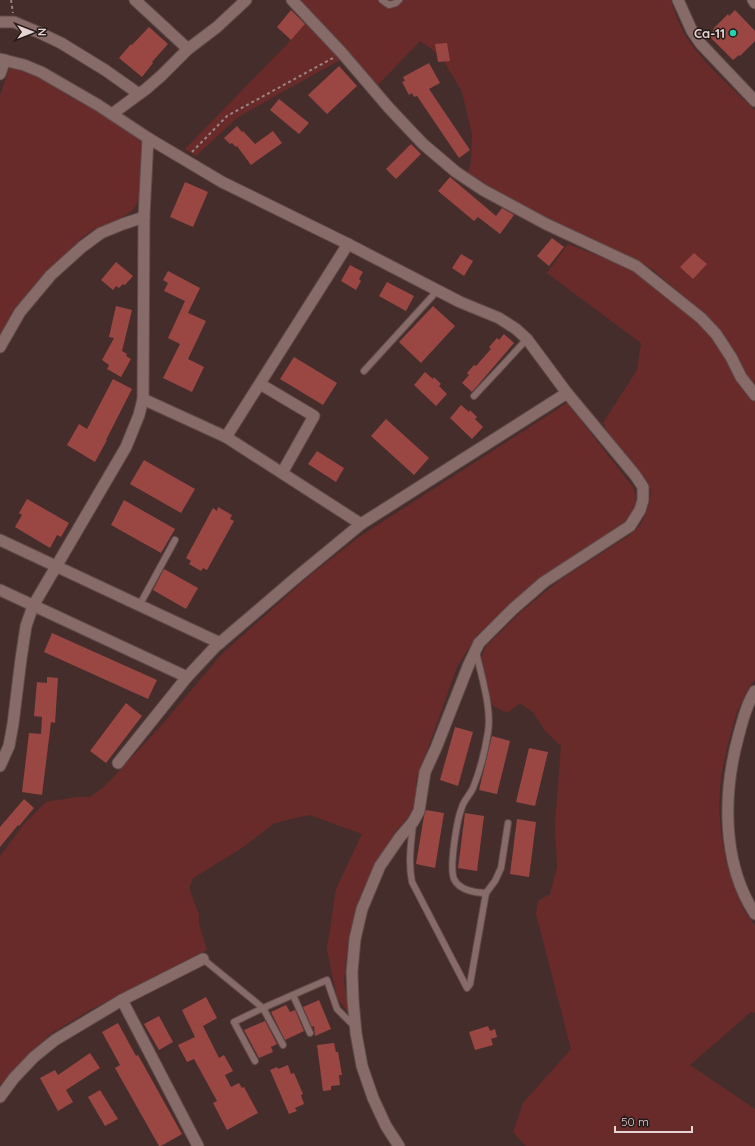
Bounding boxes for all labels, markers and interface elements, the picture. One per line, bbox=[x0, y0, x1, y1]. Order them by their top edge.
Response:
north arrow bbox=[12, 12, 52, 52]
place label: Ca-11 bbox=[694, 25, 725, 41]
text: N bbox=[35, 28, 49, 36]
marker: Ca-11 bbox=[728, 28, 738, 38]
scale bar bbox=[615, 1108, 692, 1134]
text: 50 m bbox=[621, 1114, 649, 1129]

